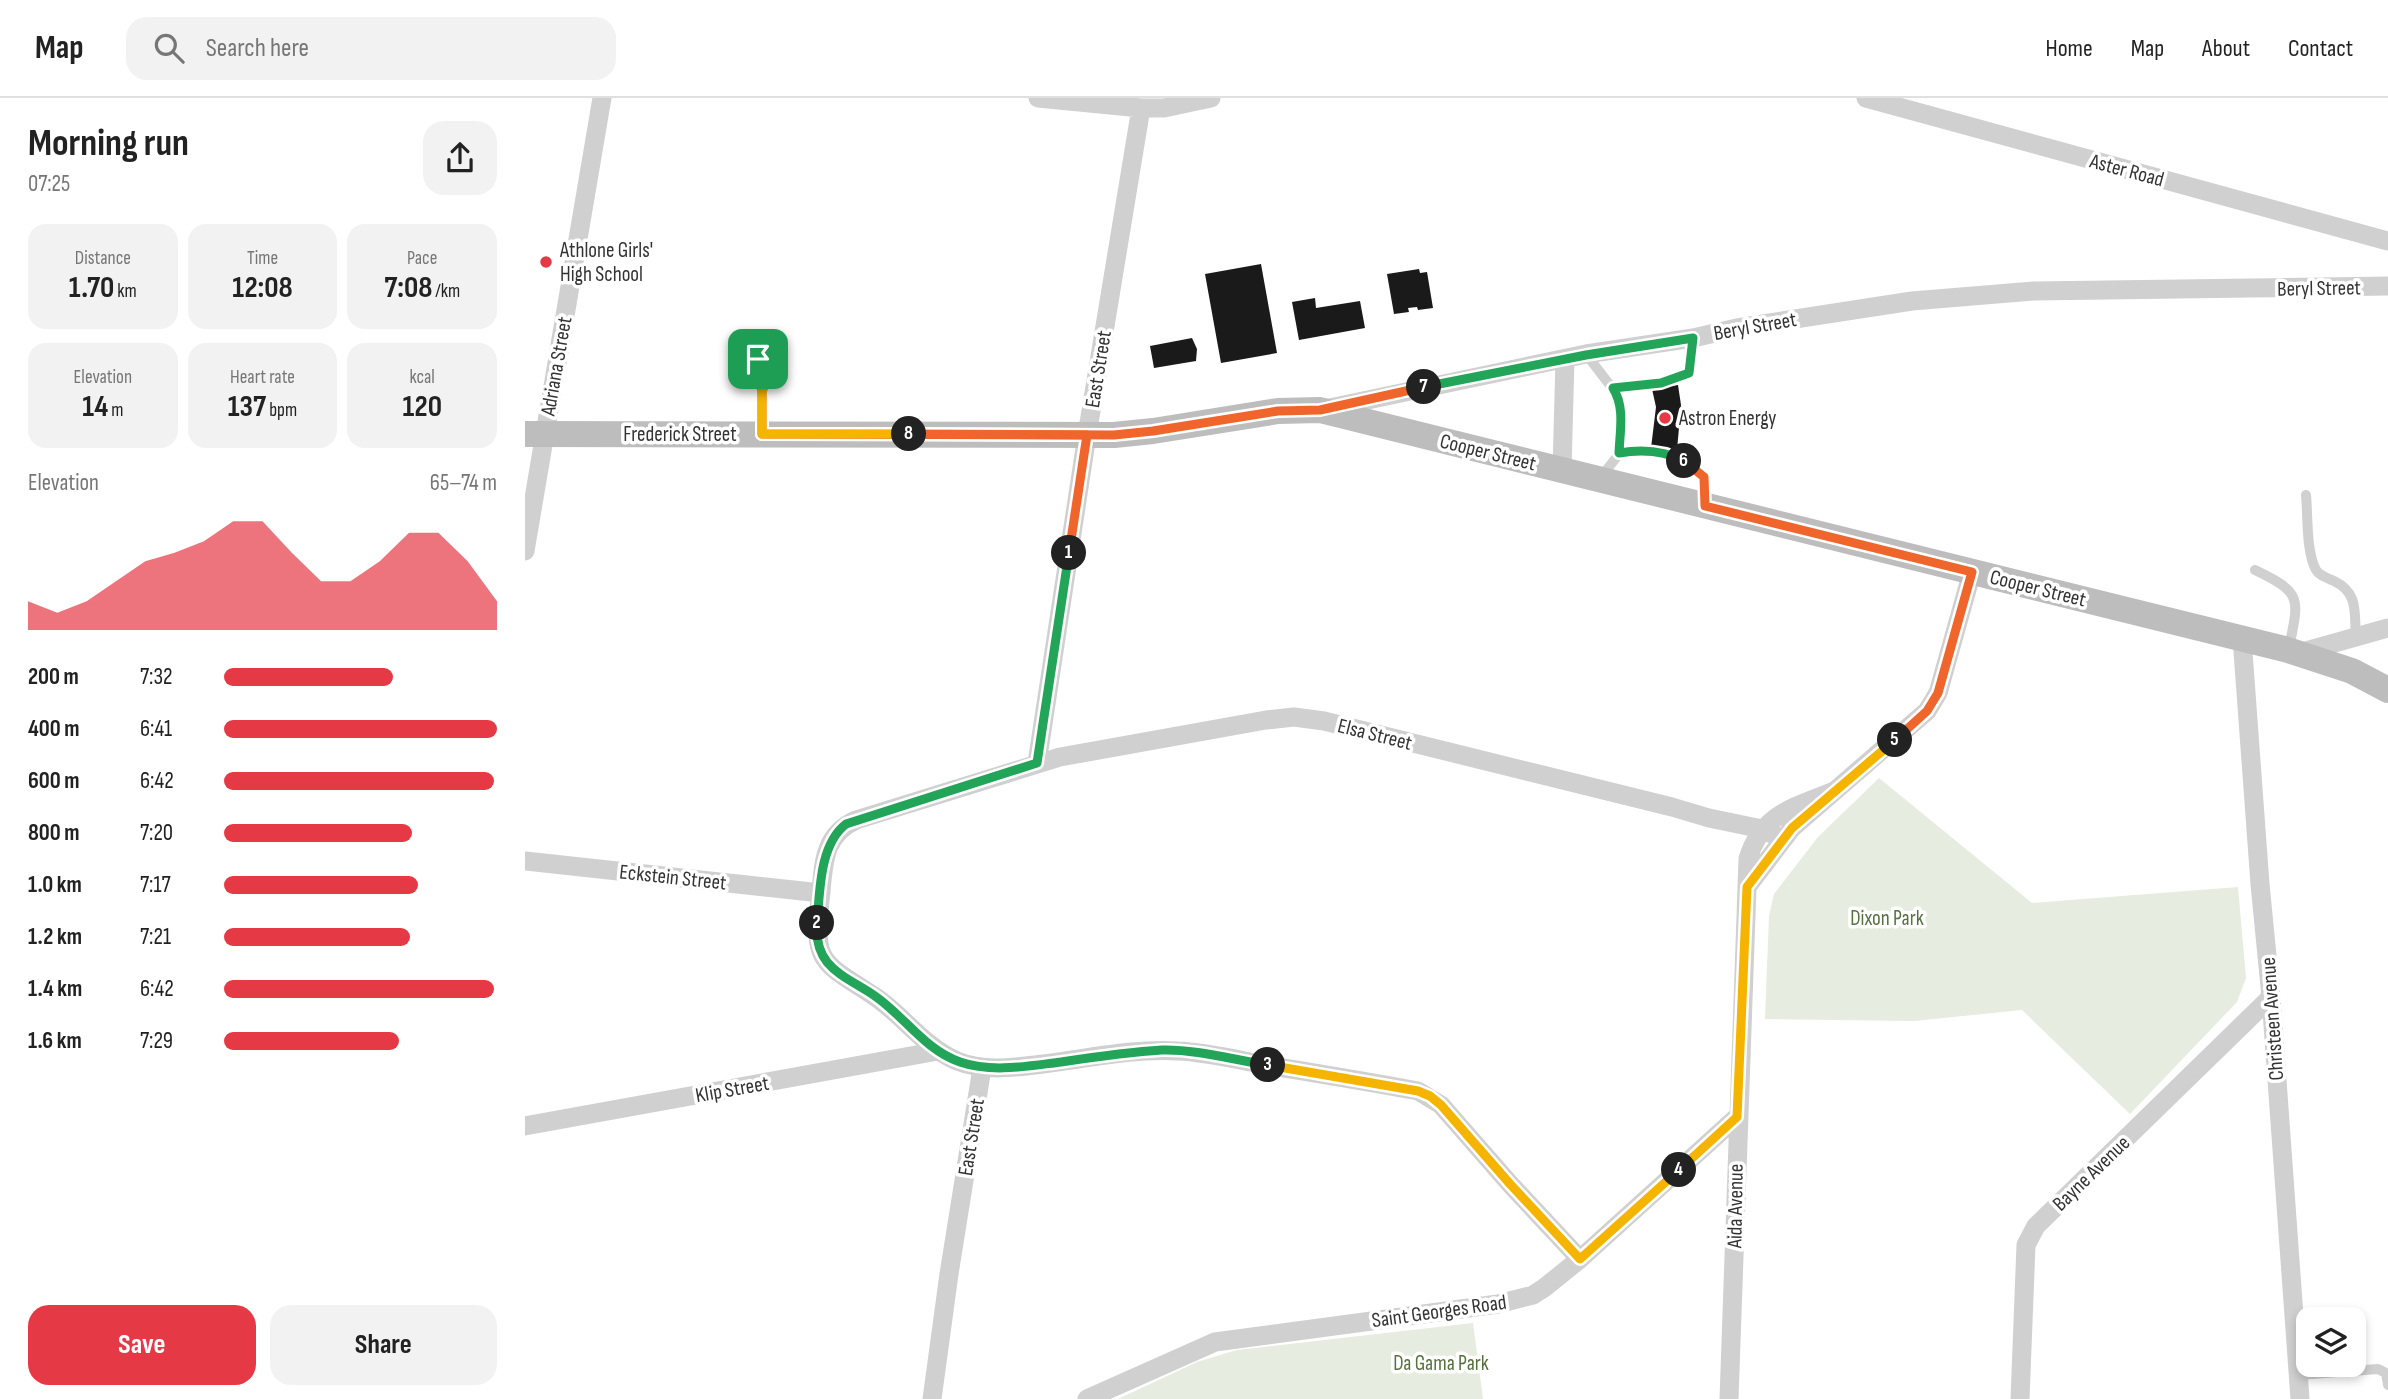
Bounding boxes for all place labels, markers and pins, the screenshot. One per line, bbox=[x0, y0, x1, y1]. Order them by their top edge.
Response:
place label: Athlone Girls' High School bbox=[559, 238, 653, 287]
marker: Athlone Girls' High School bbox=[538, 254, 554, 270]
pin bbox=[728, 329, 788, 389]
pin: 7 bbox=[1406, 370, 1441, 404]
place label: Astron Energy bbox=[1678, 406, 1776, 431]
marker: Astron Energy bbox=[1657, 410, 1673, 426]
pin: 8 bbox=[891, 416, 927, 452]
pin: 6 bbox=[1667, 444, 1701, 478]
pin: 1 bbox=[1051, 536, 1087, 570]
pin: 5 bbox=[1877, 722, 1913, 758]
pin: 2 bbox=[799, 906, 835, 940]
pin: 3 bbox=[1251, 1048, 1285, 1082]
pin: 4 bbox=[1661, 1152, 1697, 1188]

